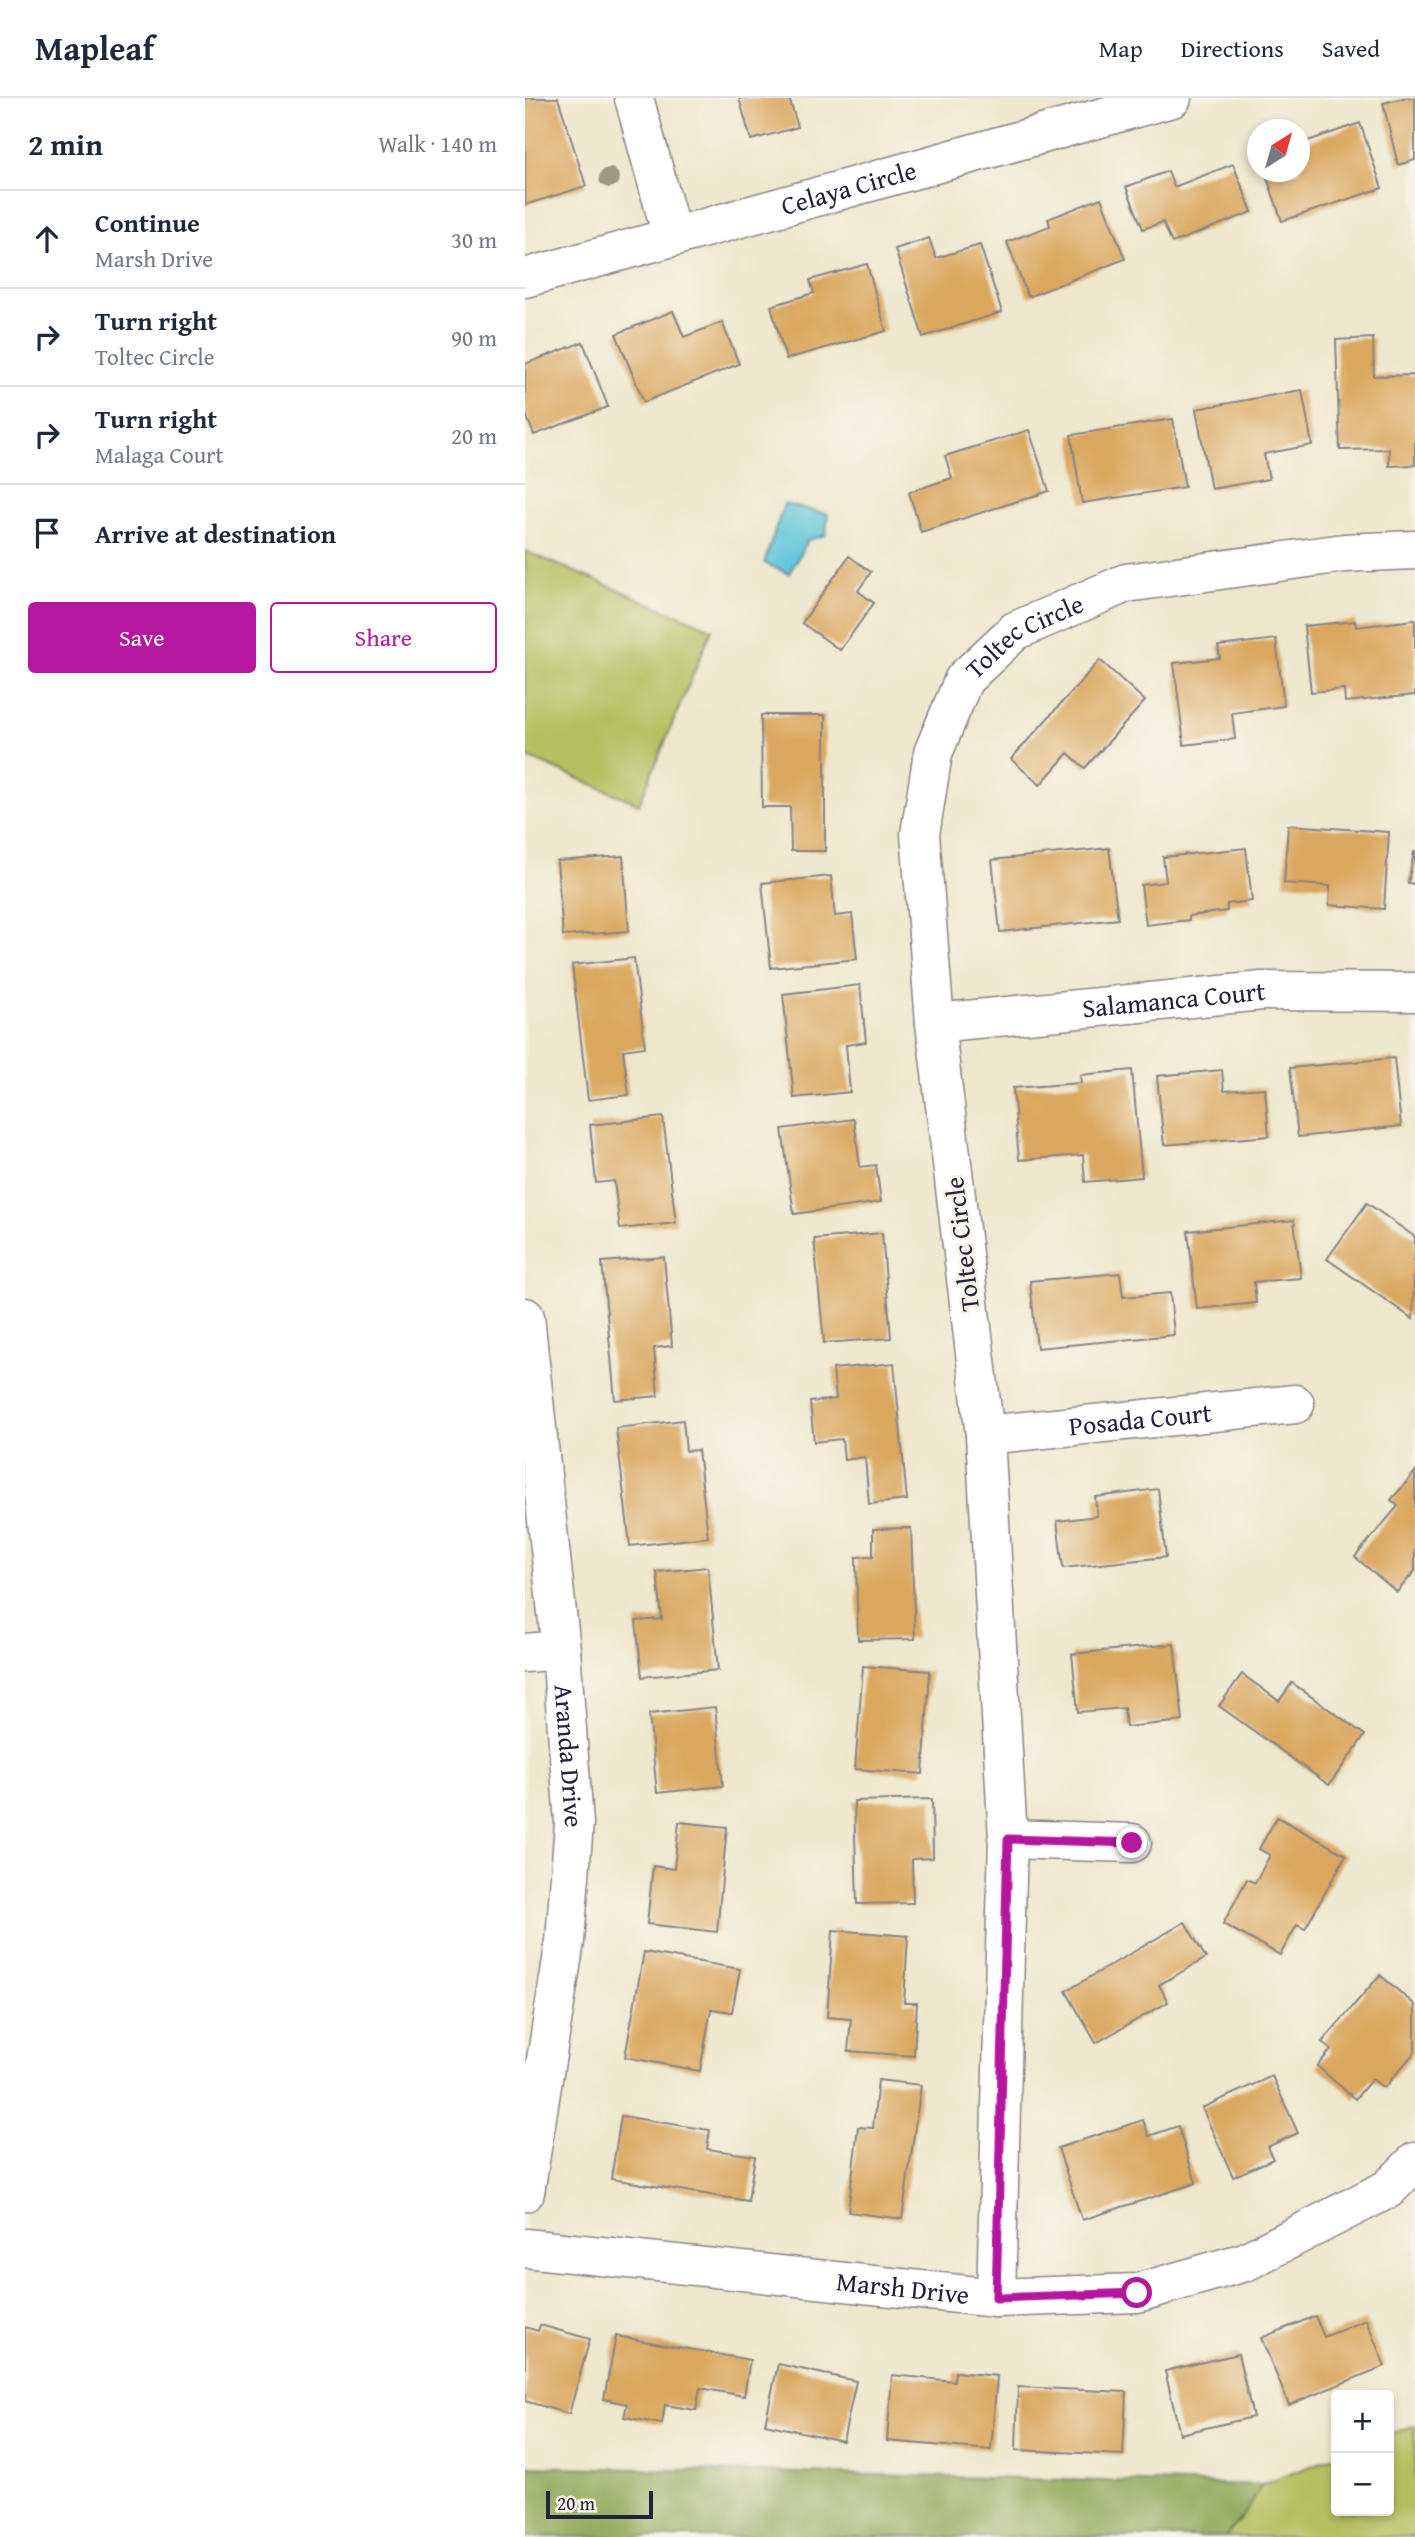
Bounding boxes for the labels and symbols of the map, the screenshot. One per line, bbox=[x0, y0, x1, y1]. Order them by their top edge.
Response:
north arrow bbox=[1247, 119, 1310, 182]
street label: Celaya Circle bbox=[776, 150, 921, 225]
street label: Toltec Circle bbox=[956, 584, 1089, 688]
street label: Salamanca Court bbox=[1080, 971, 1267, 1027]
street label: Toltec Circle bbox=[934, 1175, 989, 1314]
street label: Posada Court bbox=[1067, 1392, 1213, 1446]
street label: Aranda Drive bbox=[545, 1683, 594, 1829]
route end bbox=[1116, 1827, 1147, 1858]
street label: Marsh Drive bbox=[835, 2261, 971, 2314]
route start bbox=[1121, 2277, 1152, 2308]
scale bar bbox=[546, 2488, 653, 2520]

